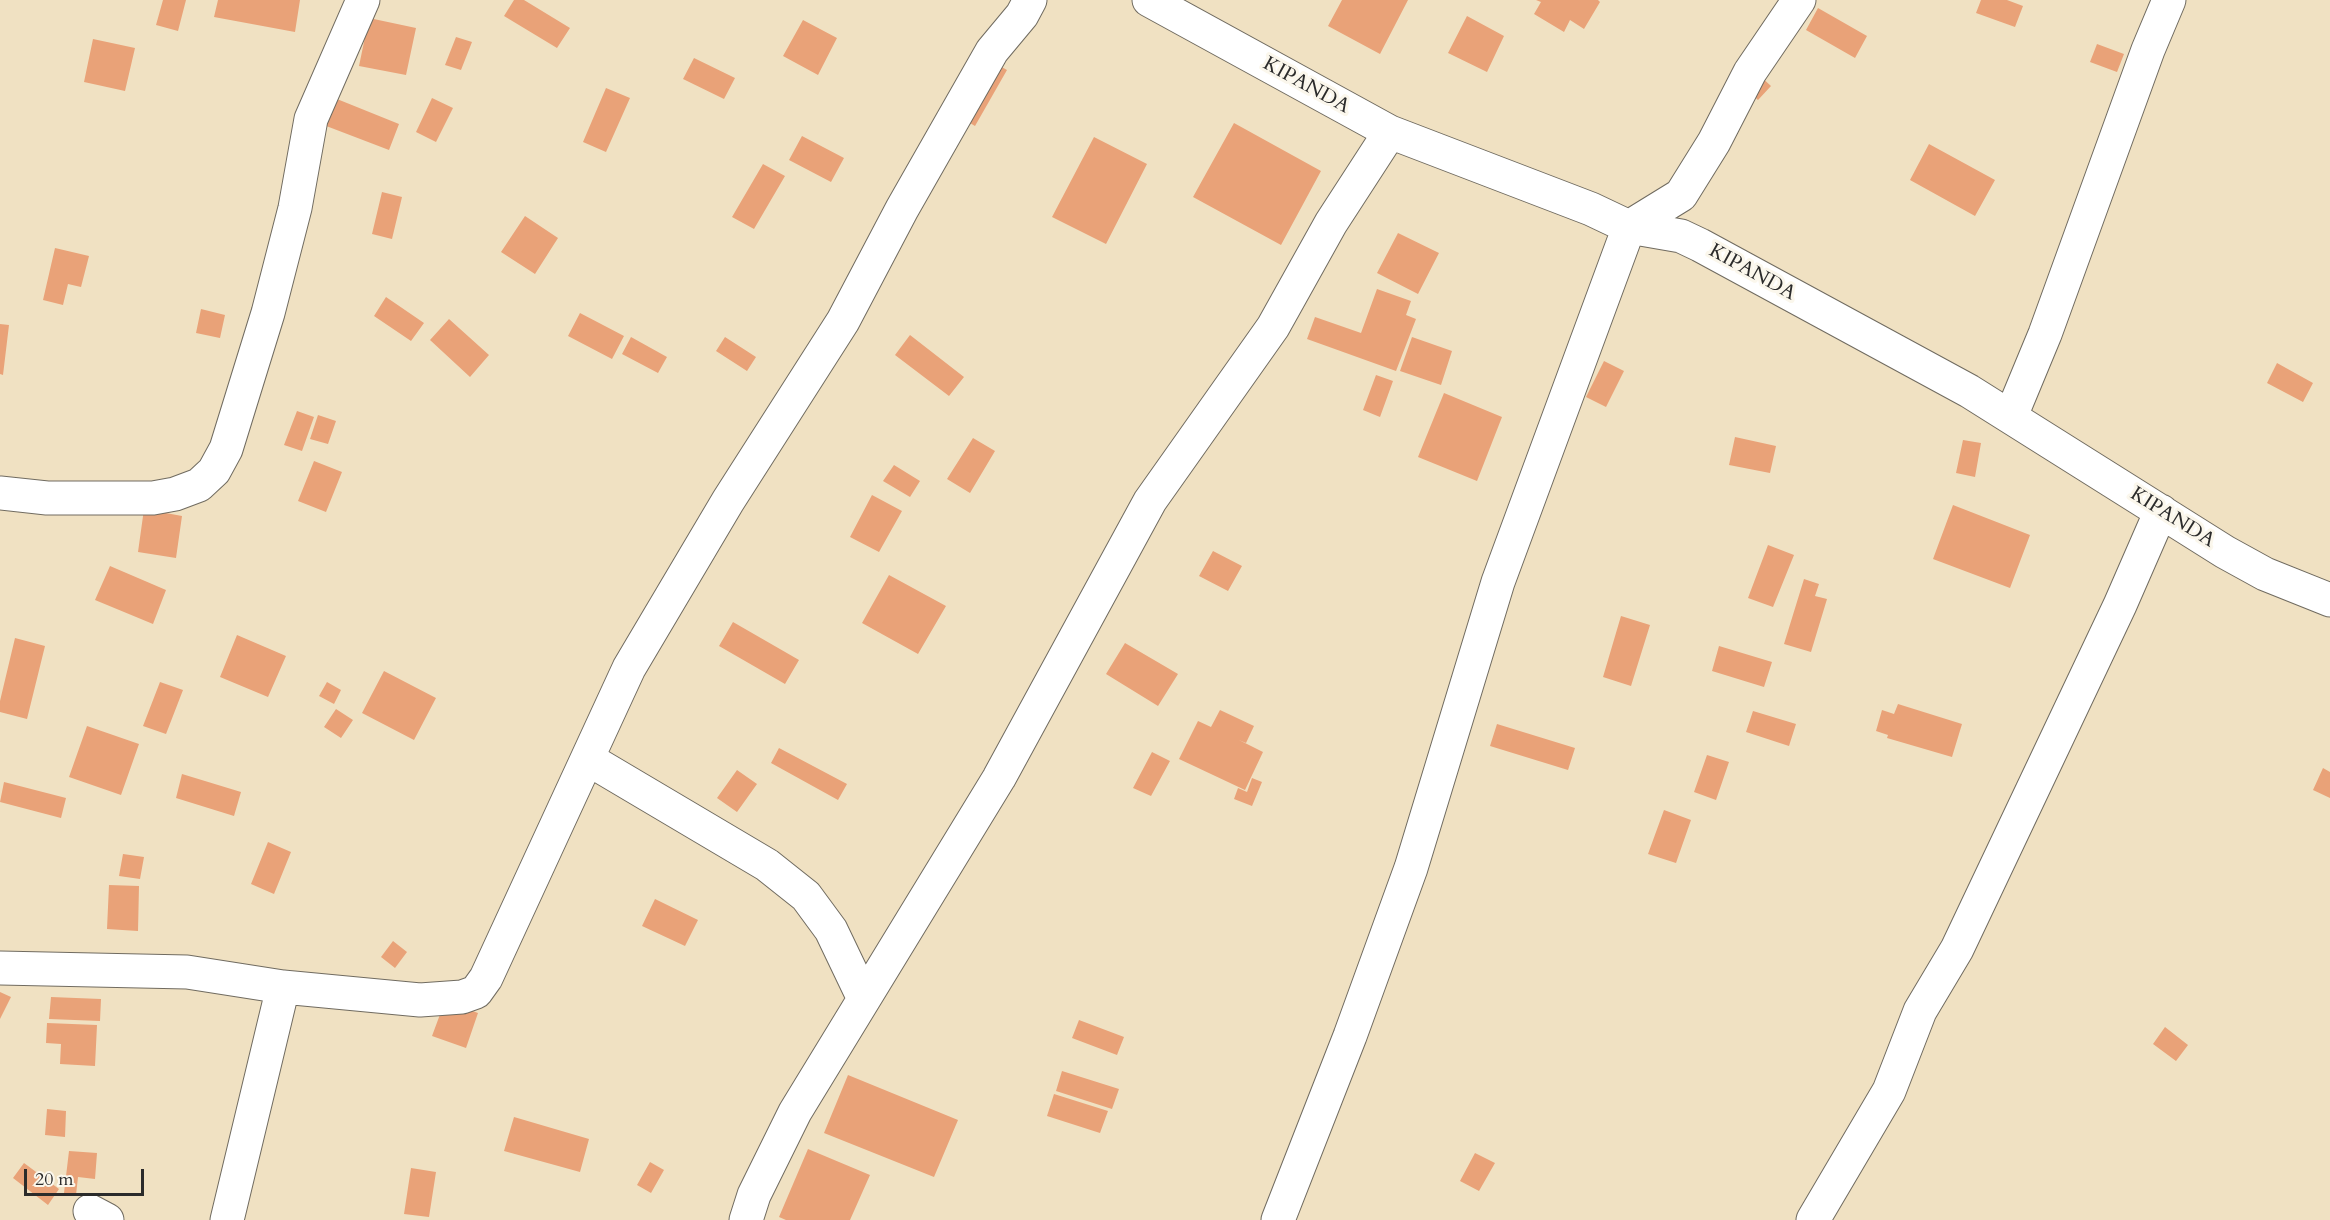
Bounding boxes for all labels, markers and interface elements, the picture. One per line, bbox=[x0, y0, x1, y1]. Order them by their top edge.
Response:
street label: KIPANDA bbox=[1259, 52, 1353, 120]
street label: KIPANDA bbox=[1705, 239, 1799, 307]
street label: KIPANDA bbox=[2125, 483, 2219, 553]
scale bar bbox=[27, 1157, 147, 1195]
text: 20 m bbox=[35, 1167, 74, 1192]

